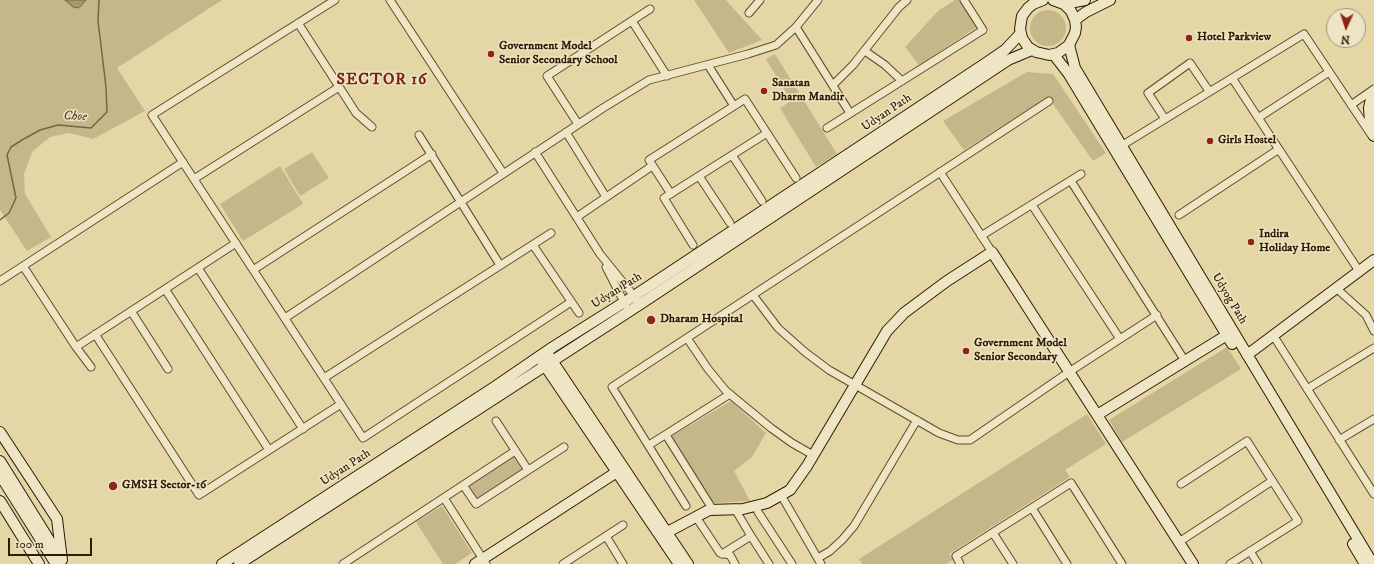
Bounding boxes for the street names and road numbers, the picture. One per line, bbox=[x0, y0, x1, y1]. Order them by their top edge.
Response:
street label: Udyan Path bbox=[859, 91, 915, 135]
street label: Udyan Path bbox=[589, 270, 645, 312]
street label: Udyog Path bbox=[1208, 271, 1250, 327]
street label: Udyan Path bbox=[318, 447, 374, 489]

